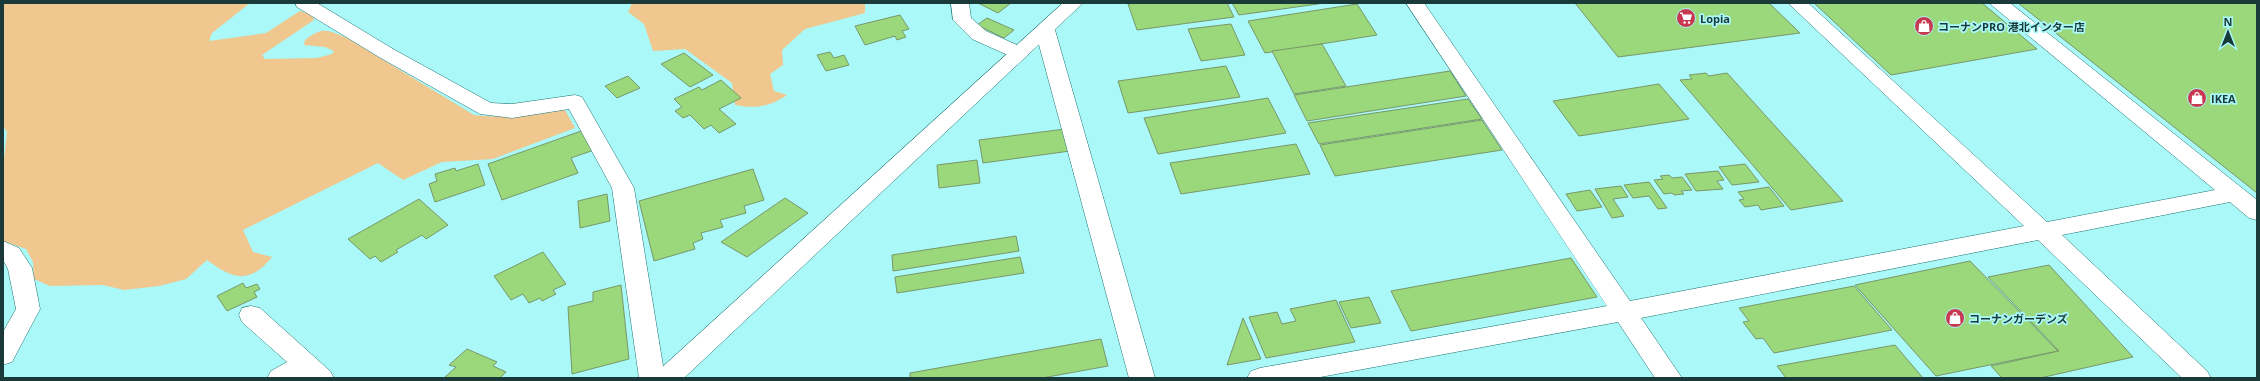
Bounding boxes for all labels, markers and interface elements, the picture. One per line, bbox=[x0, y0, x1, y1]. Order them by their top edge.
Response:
supermarket icon: Lopia bbox=[1675, 7, 1697, 29]
place label: Lopia bbox=[1700, 11, 1730, 26]
north arrow bbox=[2208, 12, 2248, 52]
text: N bbox=[2224, 14, 2232, 29]
shop icon: コーナンPRO 港北インター店 bbox=[1913, 15, 1935, 37]
place label: コーナンPRO 港北インター店 bbox=[1938, 19, 2085, 34]
shop icon: IKEA bbox=[2186, 87, 2208, 109]
place label: IKEA bbox=[2211, 91, 2236, 106]
shop icon: コーナンガーデンズ bbox=[1944, 307, 1966, 329]
place label: コーナンガーデンズ bbox=[1969, 311, 2068, 326]

